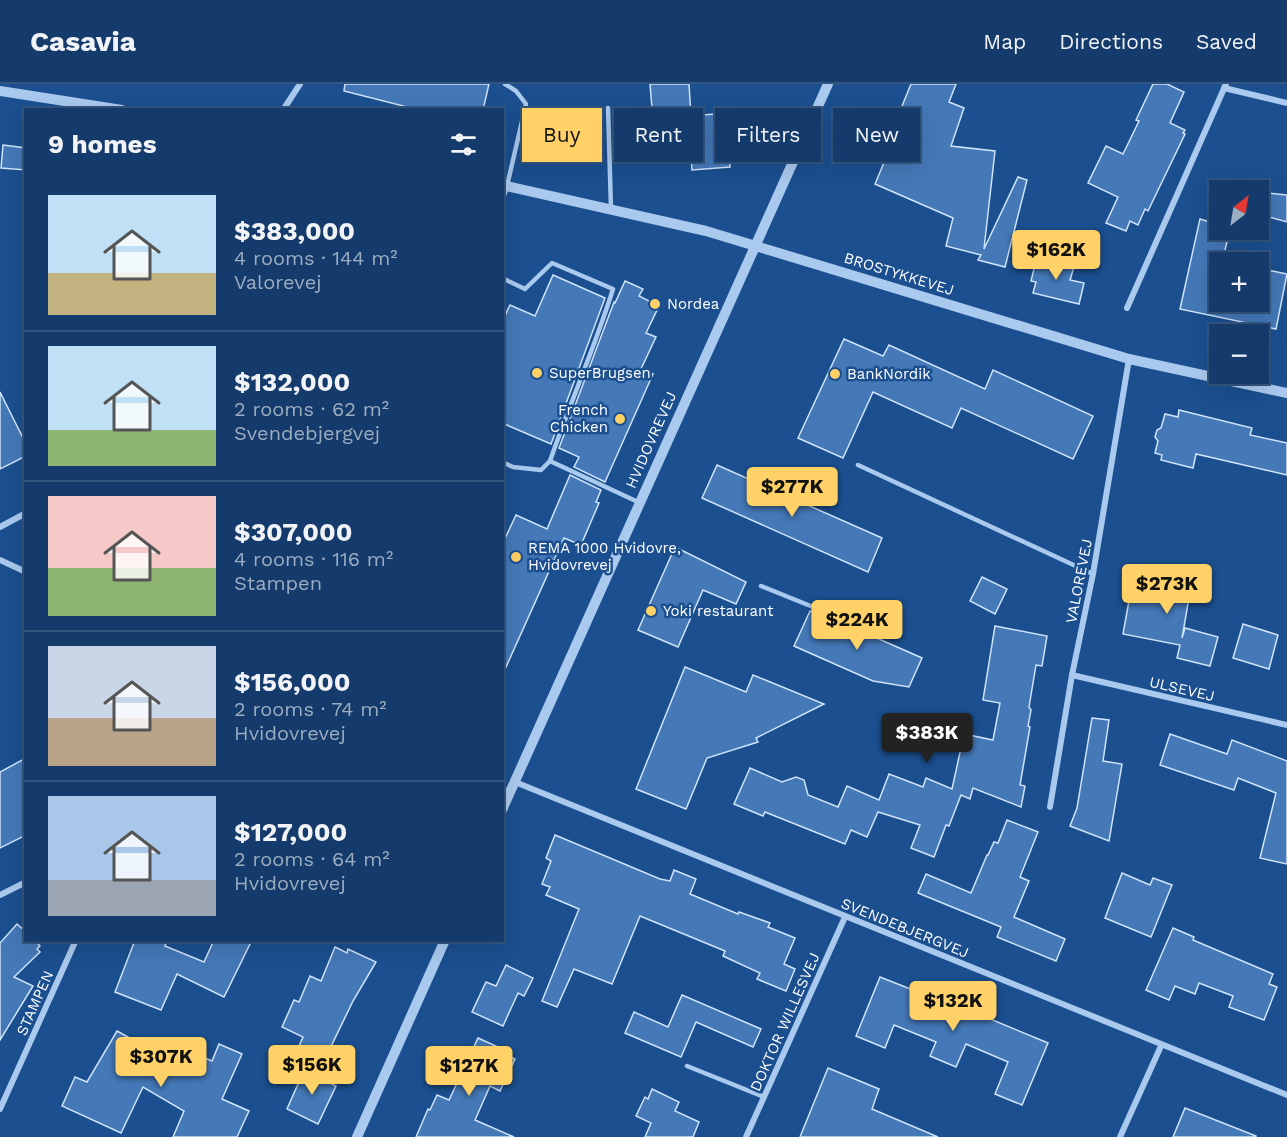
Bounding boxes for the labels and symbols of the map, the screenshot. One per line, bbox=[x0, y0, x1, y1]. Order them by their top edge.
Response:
north arrow bbox=[1209, 180, 1269, 240]
pin: $162K bbox=[1014, 230, 1098, 281]
street label: BROSTYKKEVEJ bbox=[842, 249, 956, 299]
place label: Nordea bbox=[667, 295, 720, 313]
marker: Nordea bbox=[648, 297, 662, 311]
place label: SuperBrugsen bbox=[549, 364, 651, 382]
place label: BankNordik bbox=[847, 365, 931, 383]
marker: SuperBrugsen bbox=[530, 366, 544, 380]
marker: BankNordik bbox=[828, 367, 842, 381]
street label: HVIDOVREVEJ bbox=[622, 389, 680, 491]
place label: French Chicken bbox=[550, 401, 608, 436]
marker: French Chicken bbox=[613, 412, 627, 426]
pin: $277K bbox=[750, 467, 834, 518]
street label: VALOREVEJ bbox=[1062, 537, 1096, 625]
place label: REMA 1000 Hvidovre, Hvidovrevej bbox=[528, 539, 681, 574]
marker: REMA 1000 Hvidovre, Hvidovrevej bbox=[509, 550, 523, 564]
pin: $273K bbox=[1125, 564, 1209, 615]
pin: $224K bbox=[815, 600, 899, 651]
place label: Yoki restaurant bbox=[663, 602, 774, 620]
marker: Yoki restaurant bbox=[644, 604, 658, 618]
street label: ULSEVEJ bbox=[1148, 673, 1216, 705]
pin: $383K bbox=[885, 713, 969, 764]
street label: SVENDEBJERGVEJ bbox=[839, 894, 971, 962]
street label: DOKTOR WILLESVEJ bbox=[746, 950, 824, 1094]
street label: STAMPEN bbox=[13, 968, 57, 1038]
pin: $132K bbox=[911, 981, 995, 1032]
pin: $307K bbox=[119, 1037, 203, 1088]
pin: $156K bbox=[270, 1045, 354, 1096]
pin: $127K bbox=[427, 1046, 511, 1097]

